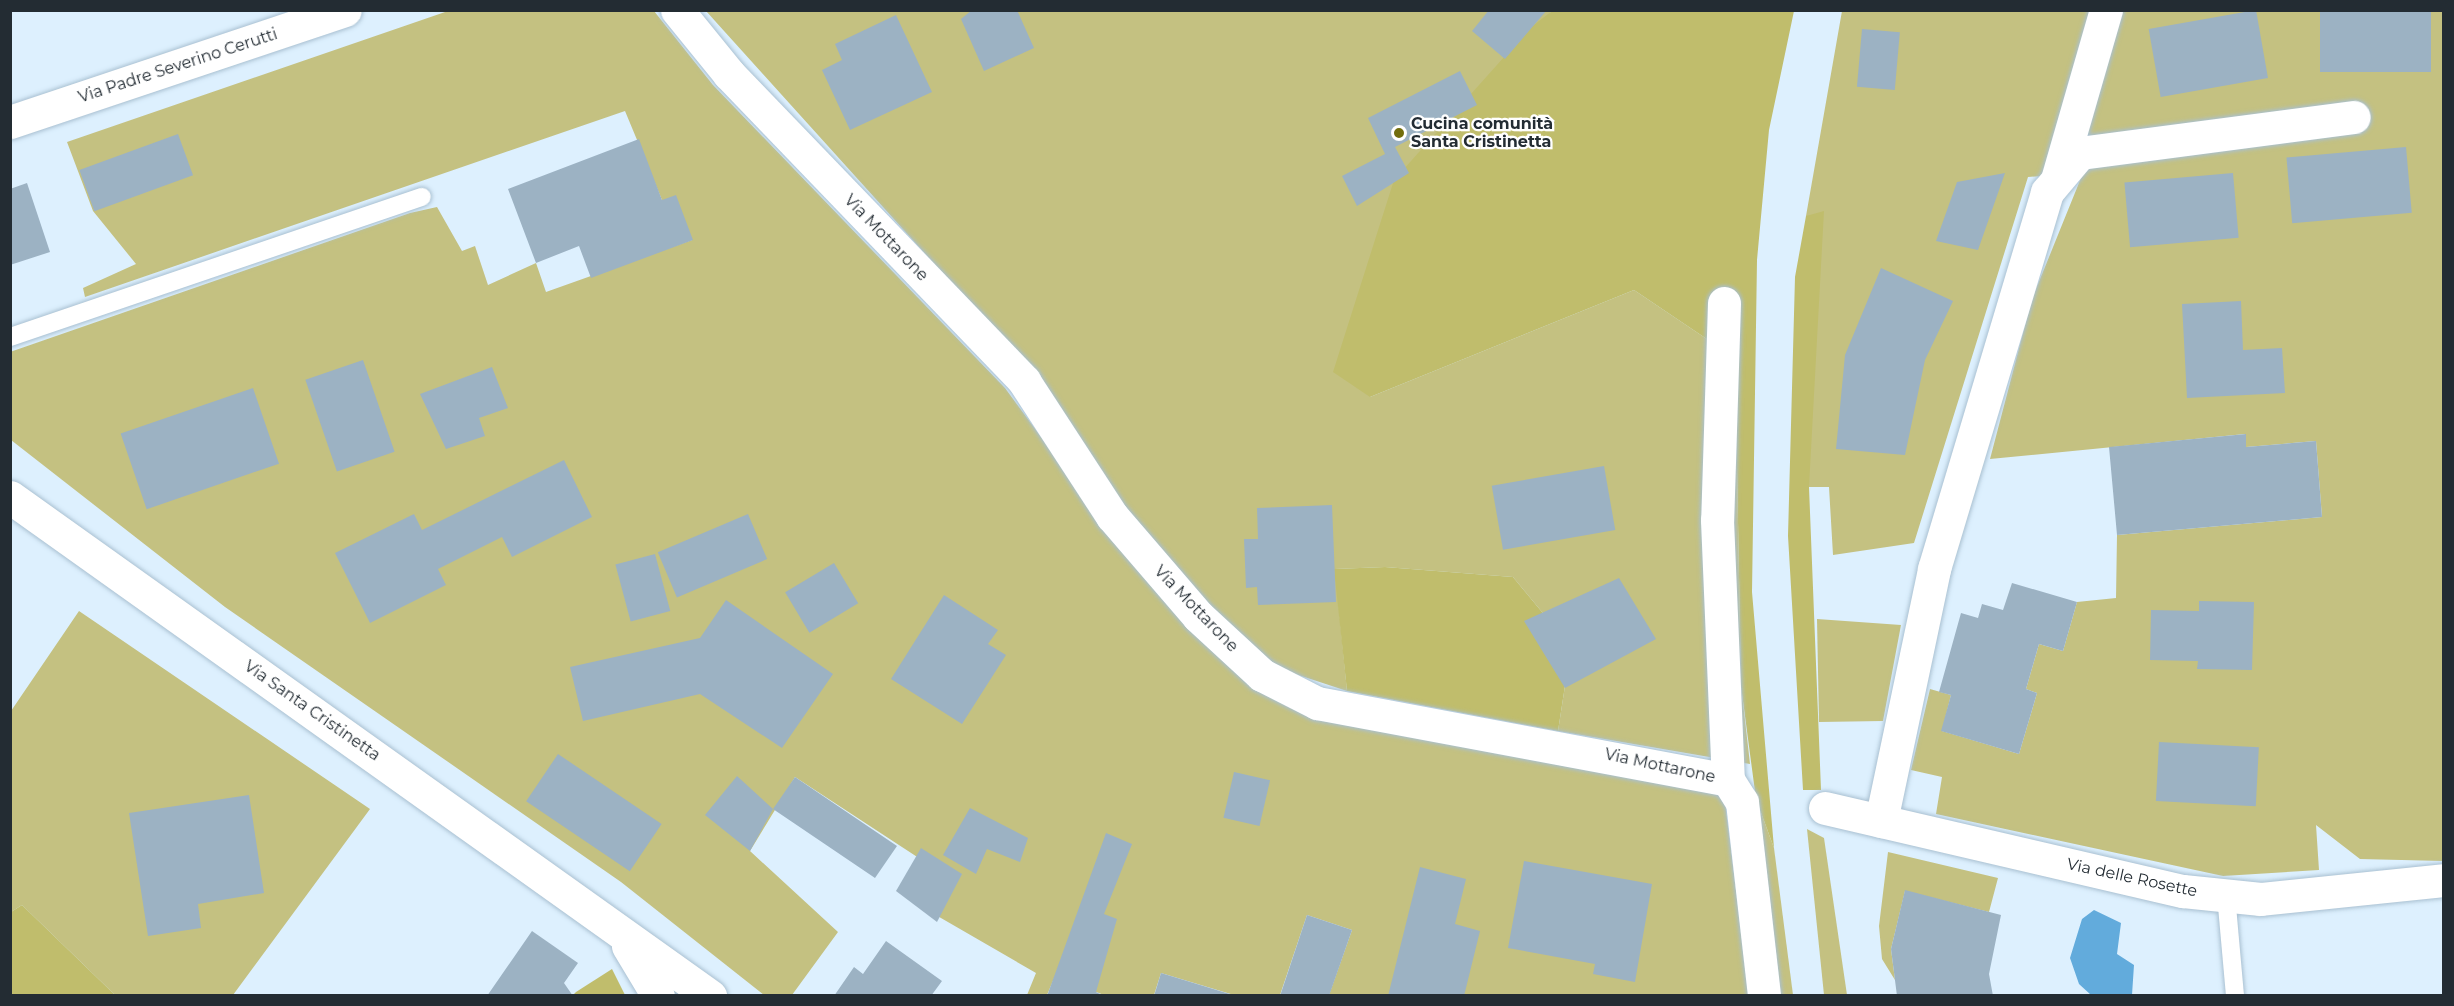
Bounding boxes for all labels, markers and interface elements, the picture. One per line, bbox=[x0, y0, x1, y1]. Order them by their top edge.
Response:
street label: Via Padre Severino Cerutti bbox=[76, 25, 280, 107]
place label: Cucina comunità Santa Cristinetta bbox=[1411, 114, 1553, 152]
marker: Cucina comunità Santa Cristinetta bbox=[1392, 126, 1406, 140]
street label: Via Mottarone bbox=[840, 191, 932, 285]
street label: Via Mottarone bbox=[1150, 562, 1242, 656]
street label: Via Santa Cristinetta bbox=[240, 657, 384, 765]
street label: Via Mottarone bbox=[1603, 745, 1717, 787]
street label: Via delle Rosette bbox=[2065, 855, 2199, 901]

